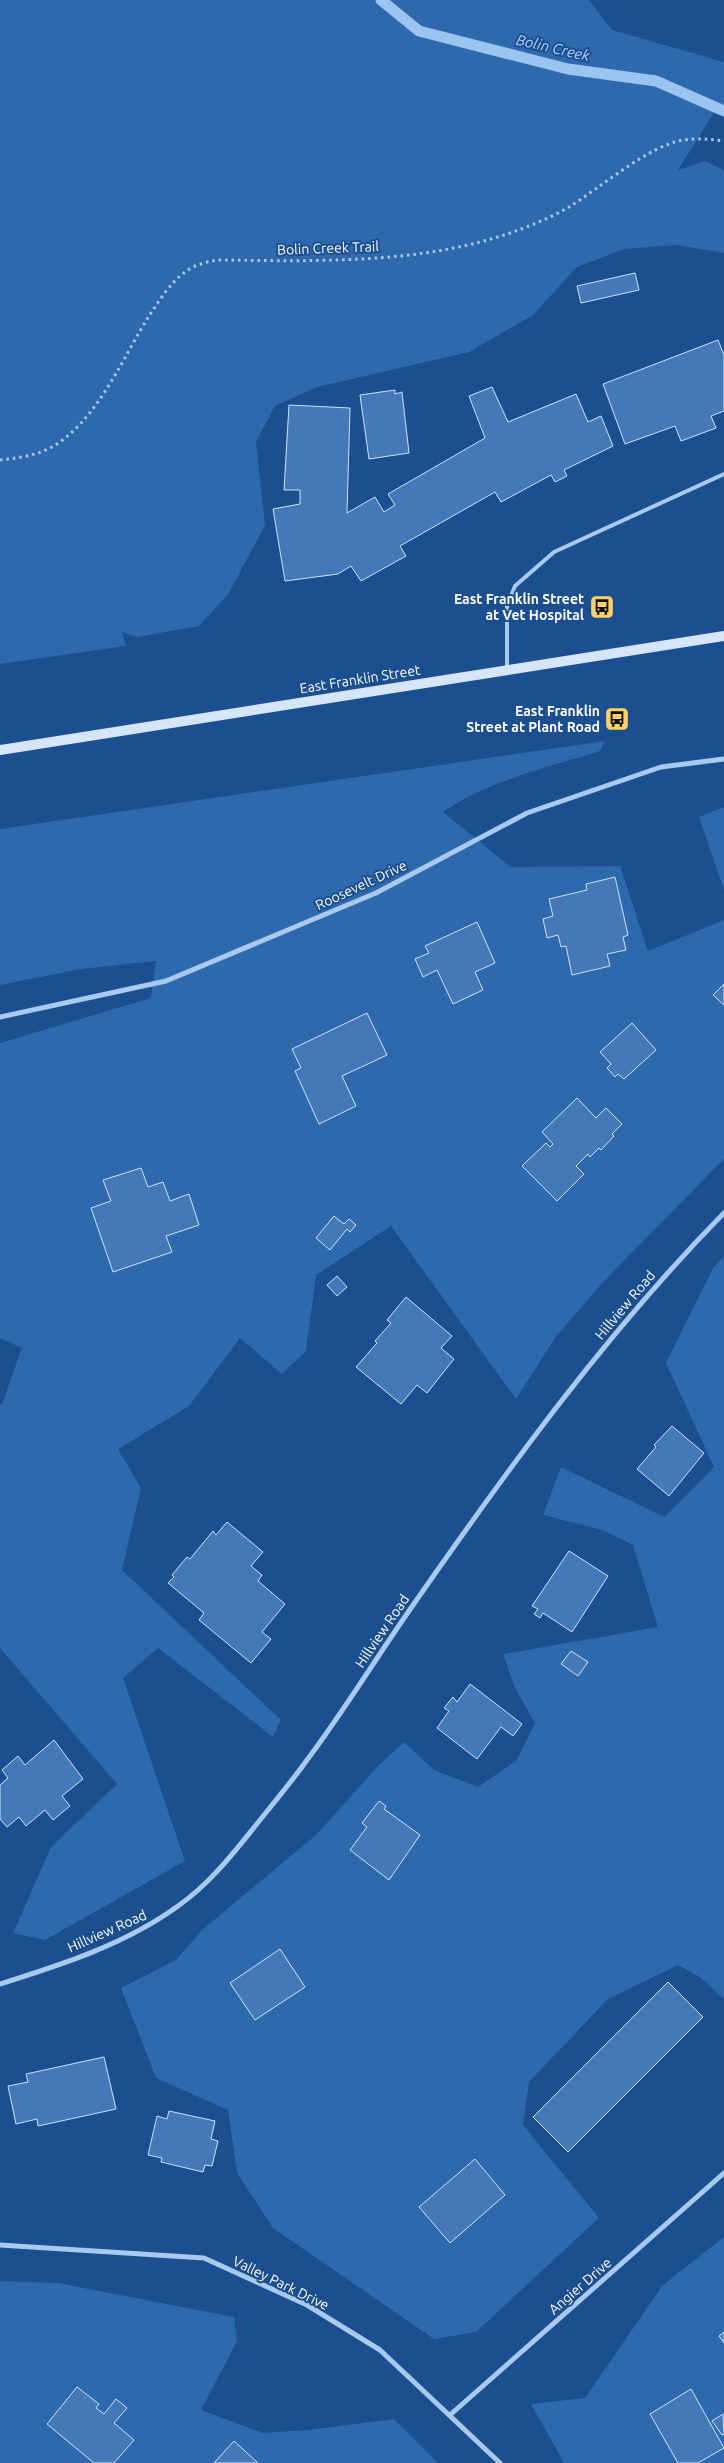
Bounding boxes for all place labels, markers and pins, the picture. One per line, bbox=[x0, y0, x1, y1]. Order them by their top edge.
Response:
place label: East Franklin Street at Vet Hospital bbox=[454, 591, 584, 623]
bus stop icon: East Franklin Street at Vet Hospital bbox=[589, 594, 615, 620]
place label: East Franklin Street at Plant Road bbox=[466, 703, 600, 735]
bus stop icon: East Franklin Street at Plant Road bbox=[604, 706, 630, 732]

